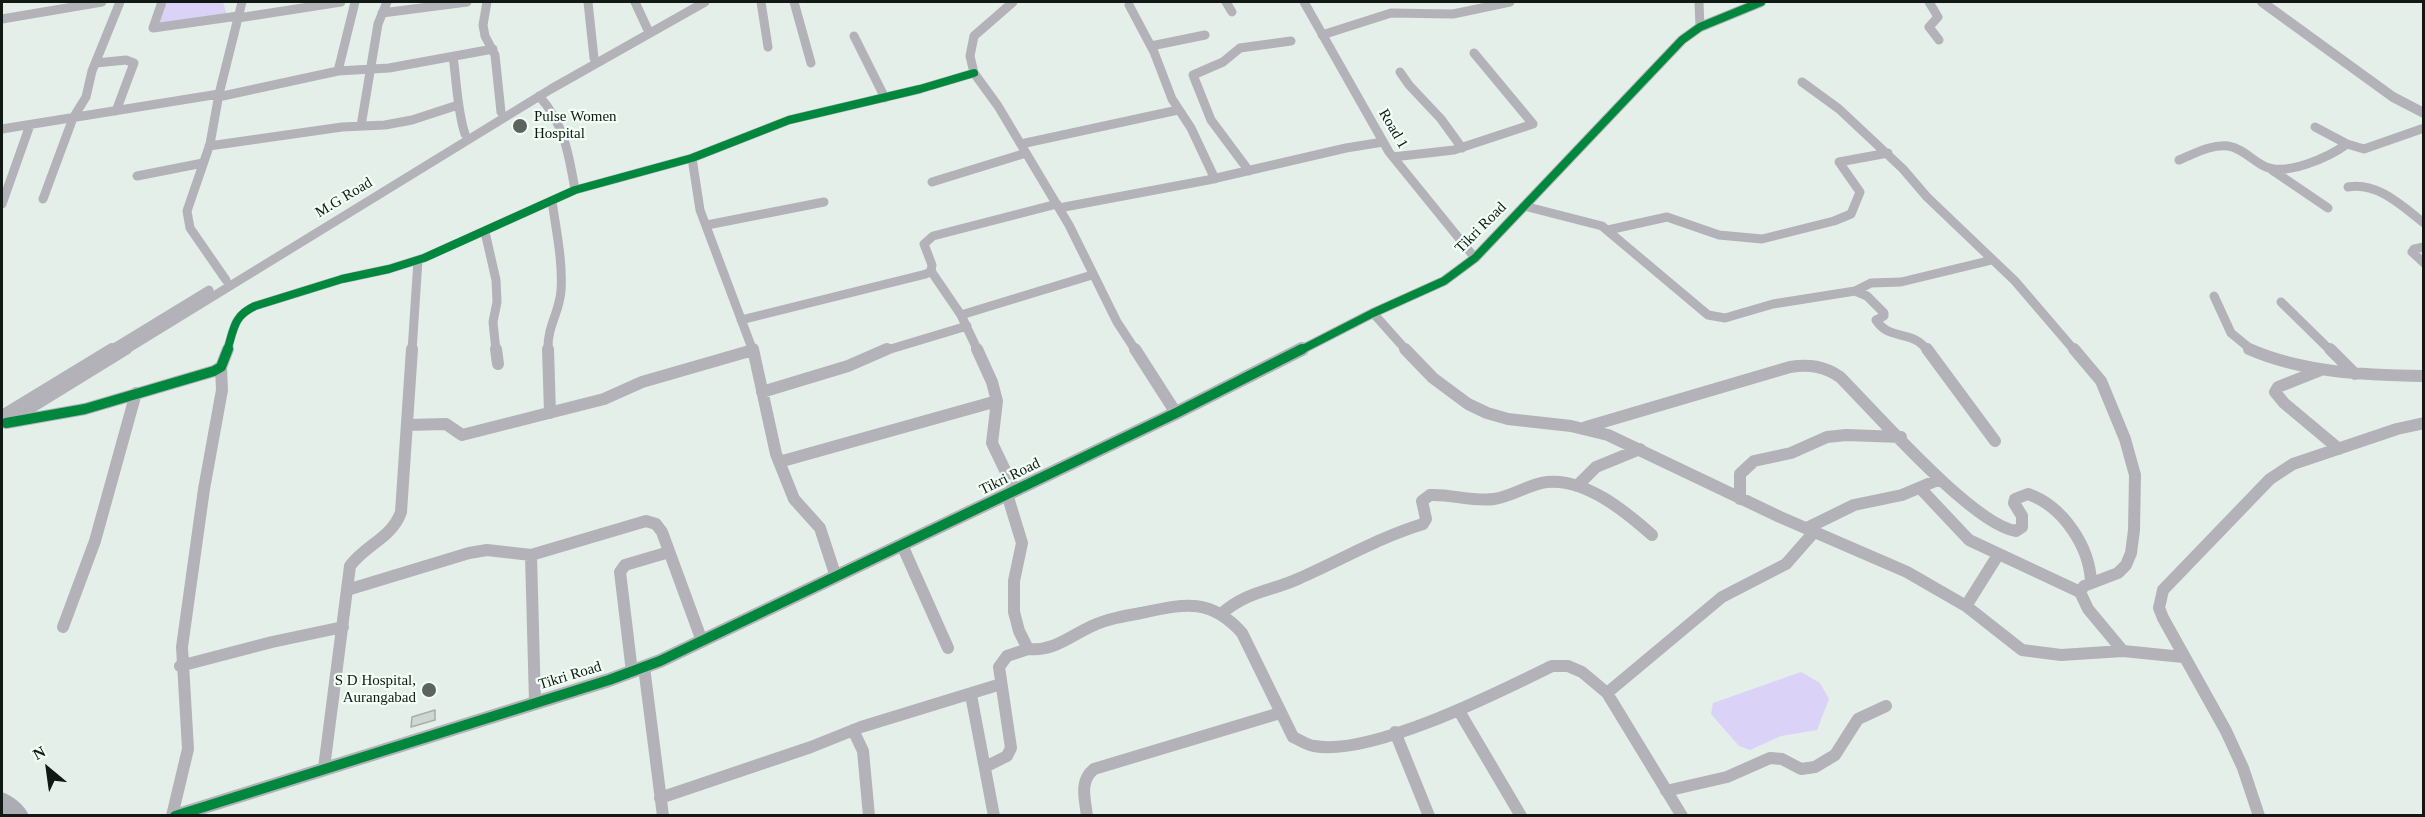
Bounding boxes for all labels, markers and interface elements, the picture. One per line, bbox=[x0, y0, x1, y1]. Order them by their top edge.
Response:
street label: Road 1 bbox=[1373, 104, 1413, 154]
place label: Pulse Women Hospital bbox=[534, 108, 626, 143]
marker: Pulse Women Hospital bbox=[511, 117, 529, 135]
street label: M.G Road bbox=[311, 173, 377, 223]
street label: Tikri Road bbox=[1451, 198, 1511, 258]
street label: Tikri Road bbox=[976, 454, 1044, 500]
street label: Tikri Road bbox=[535, 658, 605, 694]
place label: S D Hospital, Aurangabad bbox=[330, 672, 416, 707]
marker: S D Hospital, Aurangabad bbox=[420, 681, 438, 699]
north arrow bbox=[18, 739, 78, 799]
text: N bbox=[30, 743, 48, 763]

